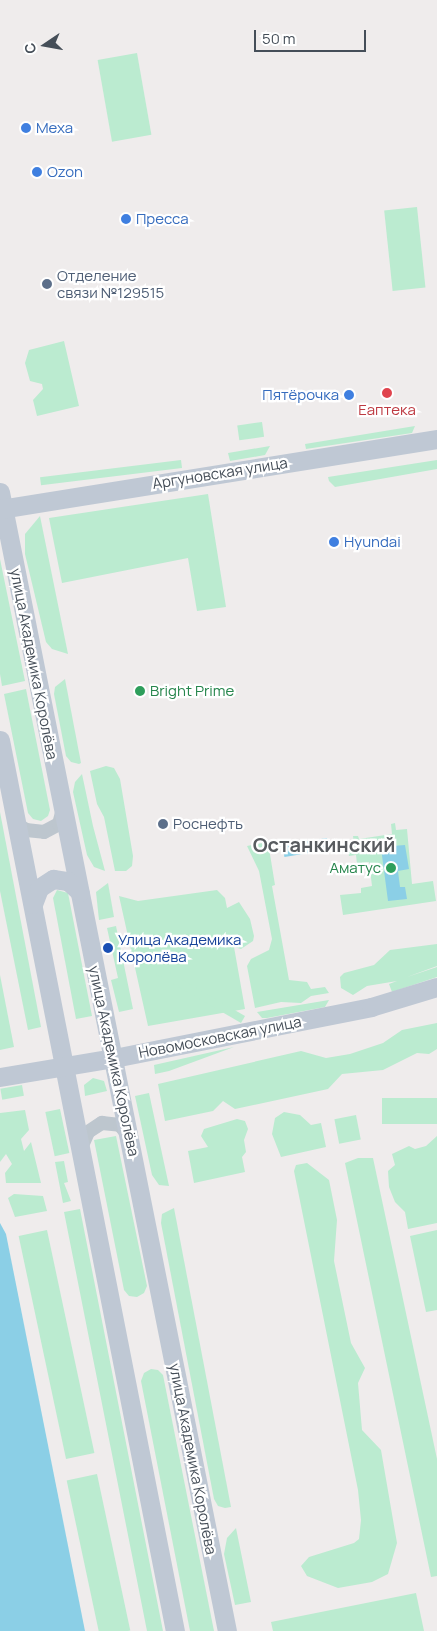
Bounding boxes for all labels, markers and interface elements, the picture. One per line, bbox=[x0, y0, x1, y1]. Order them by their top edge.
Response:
north arrow bbox=[20, 20, 70, 70]
scale bar bbox=[257, 20, 370, 52]
text: 50 m bbox=[262, 28, 296, 49]
text: С bbox=[19, 41, 40, 55]
place label: Меха bbox=[36, 119, 73, 137]
marker: Меха bbox=[20, 122, 32, 134]
place label: Ozon bbox=[47, 163, 83, 181]
marker: Ozon bbox=[31, 166, 43, 178]
place label: Пресса bbox=[136, 210, 189, 228]
marker: Пресса bbox=[120, 213, 132, 225]
place label: Отделение связи №129515 bbox=[57, 266, 164, 301]
marker: Отделение связи №129515 bbox=[41, 278, 53, 290]
place label: Пятёрочка bbox=[262, 386, 339, 404]
marker: Еаптека bbox=[381, 387, 393, 399]
marker: Пятёрочка bbox=[343, 389, 355, 401]
place label: Еаптека bbox=[358, 401, 416, 419]
street label: Аргуновская улица bbox=[151, 453, 289, 493]
place label: Hyundai bbox=[344, 533, 401, 551]
marker: Hyundai bbox=[328, 536, 340, 548]
street label: улица Академика Королёва bbox=[7, 567, 61, 761]
place label: Bright Prime bbox=[150, 682, 234, 700]
marker: Bright Prime bbox=[134, 685, 146, 697]
place label: Роснефть bbox=[173, 815, 243, 833]
marker: Роснефть bbox=[157, 818, 169, 830]
district label: Останкинский bbox=[253, 832, 395, 856]
place label: Аматус bbox=[329, 859, 381, 877]
marker: Аматус bbox=[385, 862, 397, 874]
place label: Улица Академика Королёва bbox=[118, 930, 241, 965]
marker: Улица Академика Королёва bbox=[102, 942, 114, 954]
street label: улица Академика Королёва bbox=[85, 964, 143, 1158]
street label: Новомосковская улица bbox=[137, 1012, 303, 1062]
street label: улица Академика Королёва bbox=[166, 1362, 220, 1556]

